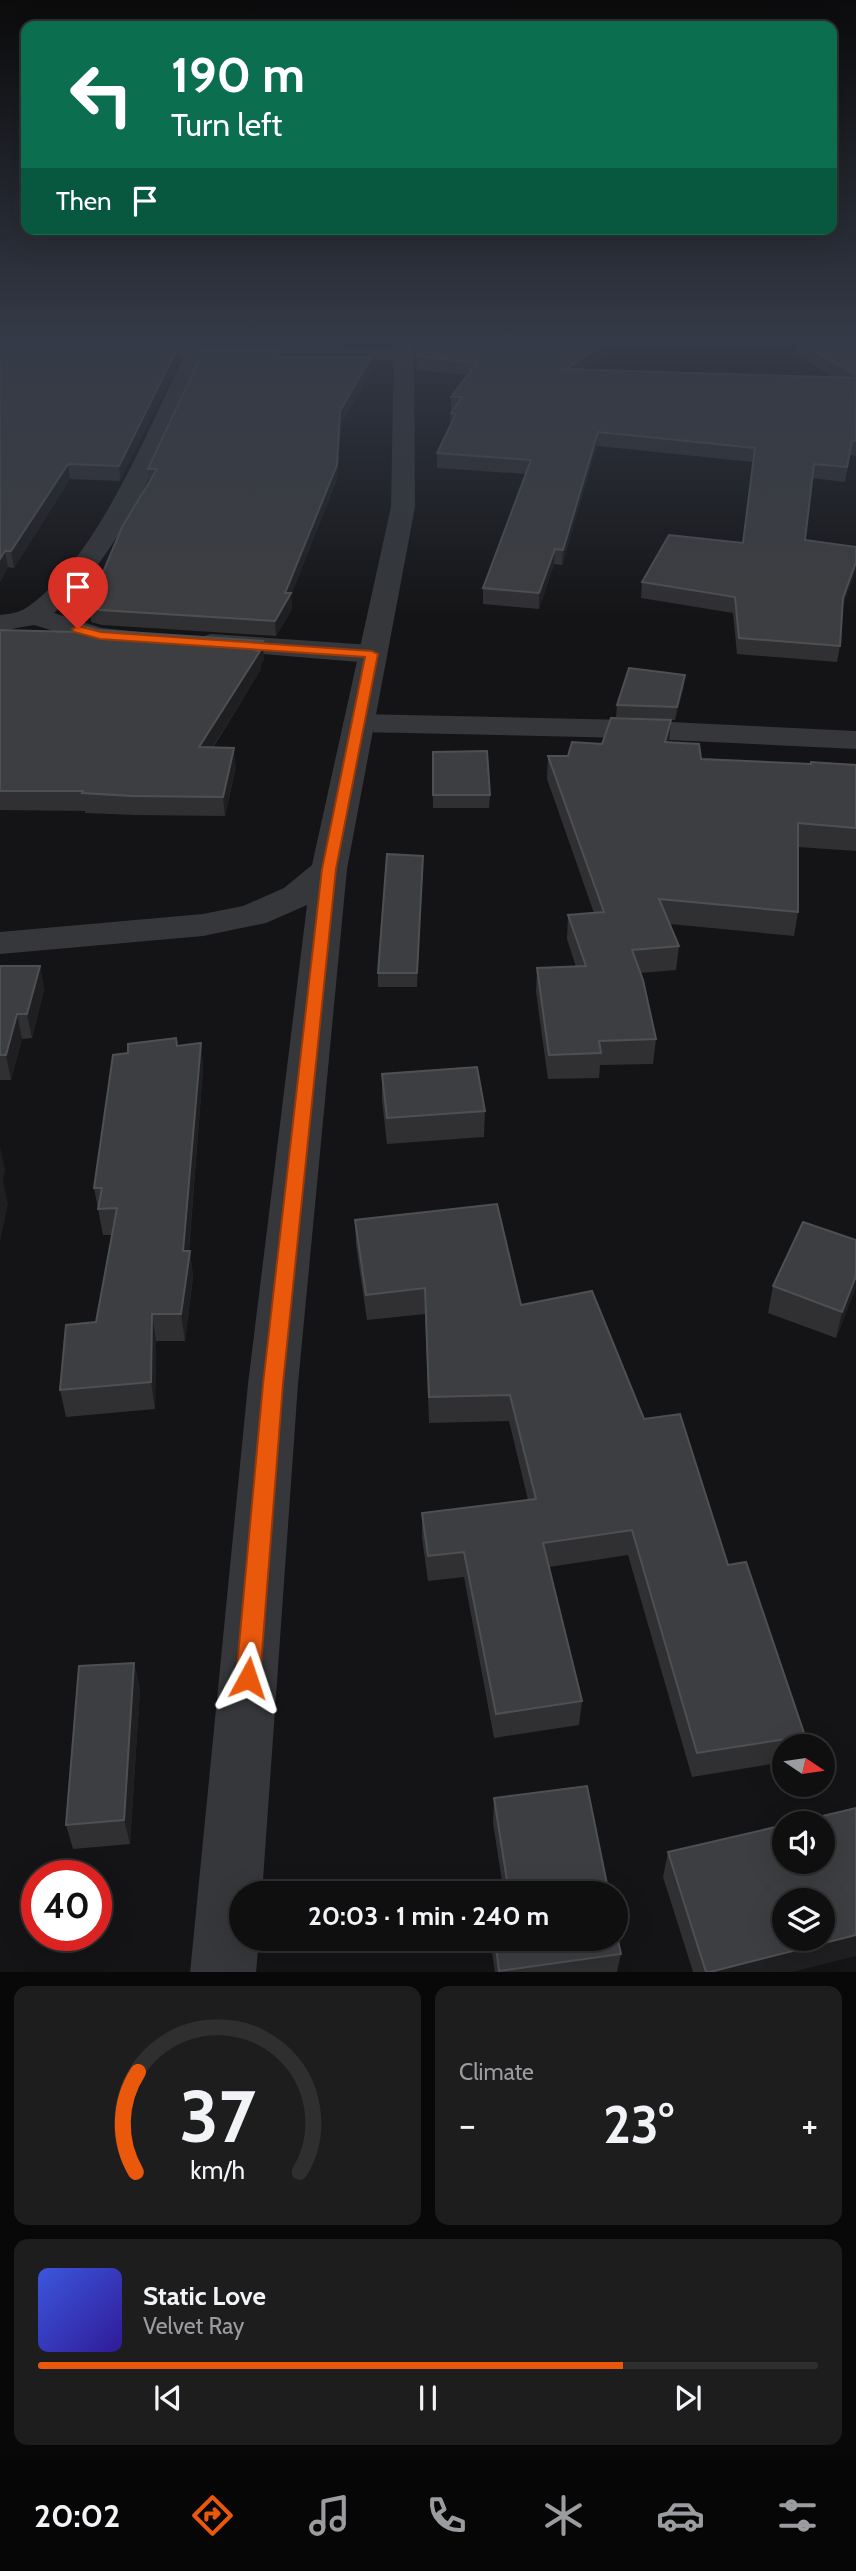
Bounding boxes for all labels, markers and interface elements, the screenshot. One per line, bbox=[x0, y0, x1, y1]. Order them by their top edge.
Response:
text: 190 m bbox=[171, 45, 305, 104]
icon: left bbox=[56, 49, 147, 140]
text: Turn left bbox=[171, 105, 282, 144]
icon: arrive bbox=[126, 182, 164, 220]
text: Then bbox=[56, 185, 112, 217]
pin bbox=[48, 557, 108, 629]
icon: arrive bbox=[59, 568, 97, 606]
position arrow bbox=[211, 1641, 285, 1715]
north arrow bbox=[772, 1734, 835, 1797]
map controls bbox=[772, 1734, 835, 1951]
button: sound bbox=[772, 1811, 835, 1874]
speed limit sign: 40 bbox=[21, 1860, 112, 1951]
button: layers bbox=[772, 1888, 835, 1951]
text: 20:03 · 1 min · 240 m bbox=[308, 1900, 549, 1932]
text: Climate bbox=[459, 2058, 534, 2086]
text: 37 bbox=[179, 2072, 256, 2160]
text: 23° bbox=[603, 2093, 674, 2156]
text: − bbox=[459, 2101, 476, 2148]
text: + bbox=[801, 2101, 818, 2148]
text: km/h bbox=[190, 2154, 245, 2184]
text: Static Love bbox=[143, 2280, 266, 2312]
text: Velvet Ray bbox=[143, 2312, 244, 2340]
icon: previous bbox=[149, 2379, 187, 2417]
icon: pause bbox=[409, 2379, 447, 2417]
icon: next bbox=[669, 2379, 707, 2417]
icon: directions bbox=[188, 2491, 237, 2540]
icon: music bbox=[305, 2491, 354, 2540]
icon: phone bbox=[422, 2491, 471, 2540]
icon: climate bbox=[539, 2491, 588, 2540]
icon: car bbox=[656, 2491, 705, 2540]
icon: filters bbox=[773, 2491, 822, 2540]
text: 20:02 bbox=[34, 2496, 120, 2535]

